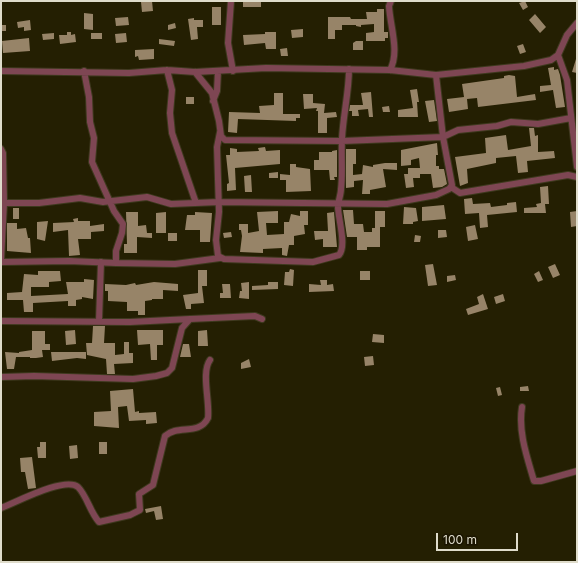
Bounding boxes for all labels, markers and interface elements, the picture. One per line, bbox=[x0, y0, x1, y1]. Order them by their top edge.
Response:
scale bar bbox=[438, 525, 520, 551]
text: 100 m bbox=[443, 532, 477, 547]

